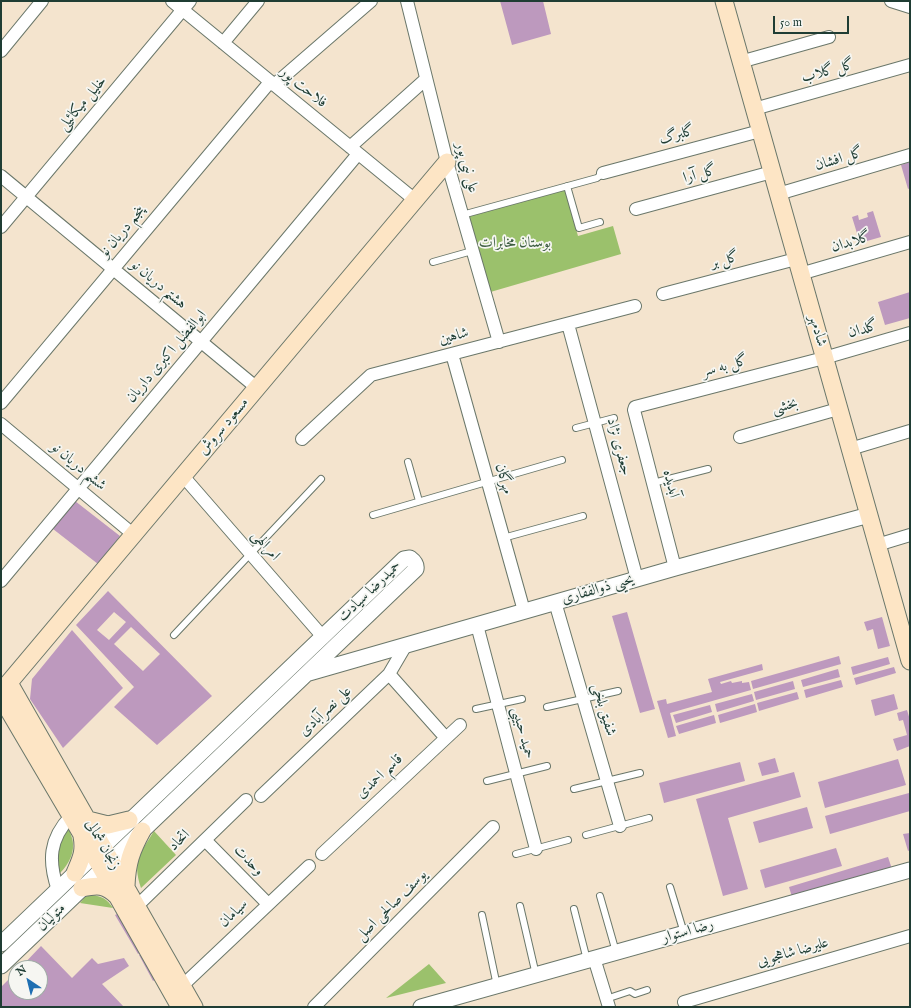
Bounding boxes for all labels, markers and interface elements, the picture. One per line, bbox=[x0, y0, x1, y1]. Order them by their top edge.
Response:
scale bar bbox=[775, 8, 851, 34]
text: 50 m bbox=[780, 15, 802, 30]
street label: گل گلاب bbox=[800, 56, 856, 88]
street label: فلاحت پور bbox=[276, 64, 330, 112]
street label: خلیل میکائیلی bbox=[55, 73, 111, 135]
street label: گلبرگ bbox=[657, 123, 697, 149]
street label: علی نبی پور bbox=[451, 141, 481, 195]
street label: گل افشان bbox=[813, 145, 865, 175]
street label: گل آرا bbox=[681, 162, 719, 188]
street label: پنجم دریان‌ نو bbox=[96, 202, 150, 262]
street label: گلابدان bbox=[829, 229, 873, 257]
park label: بوستان مخابرات bbox=[479, 235, 551, 253]
street label: گل بر bbox=[709, 249, 741, 273]
street label: هشتم دریان‌ نو bbox=[126, 256, 190, 314]
street label: ابوالفضل اکبری داریان bbox=[123, 307, 211, 407]
street label: شادمهر bbox=[804, 313, 830, 349]
street label: گلدان bbox=[846, 317, 880, 343]
street label: شاهین bbox=[437, 324, 471, 350]
street label: گل به سر bbox=[700, 352, 750, 382]
street label: مسعود سروش bbox=[195, 395, 253, 459]
street label: بخشی bbox=[770, 395, 800, 419]
street label: جعفری نژاد bbox=[602, 416, 634, 478]
street label: ششم دریان‌ نو bbox=[47, 439, 109, 495]
street label: مهرگان bbox=[490, 462, 516, 496]
street label: آبدیده bbox=[658, 468, 682, 500]
street label: امرالهی bbox=[247, 527, 283, 565]
street label: حمیدرضا سیادت bbox=[335, 557, 405, 627]
street label: یحیی ذوالفقاری bbox=[560, 571, 636, 609]
street label: شفیق بلخی bbox=[587, 682, 619, 738]
street label: علی نصرآبادی bbox=[296, 683, 356, 741]
street label: حمید حبیبی bbox=[506, 705, 538, 761]
street label: قاسم احمدی bbox=[353, 751, 407, 803]
street label: زنجان شمالی bbox=[80, 816, 124, 874]
street label: اتحاد bbox=[165, 827, 195, 855]
street label: وحدت bbox=[229, 842, 267, 880]
street label: یوسف صالحی اصل bbox=[353, 867, 431, 945]
street label: سیامان bbox=[216, 896, 252, 932]
street label: متولیان bbox=[34, 900, 70, 936]
street label: رضا استوار bbox=[660, 916, 716, 948]
street label: علیرضا شاهجویی bbox=[755, 934, 831, 972]
north arrow bbox=[8, 960, 48, 1000]
text: N bbox=[14, 963, 30, 979]

